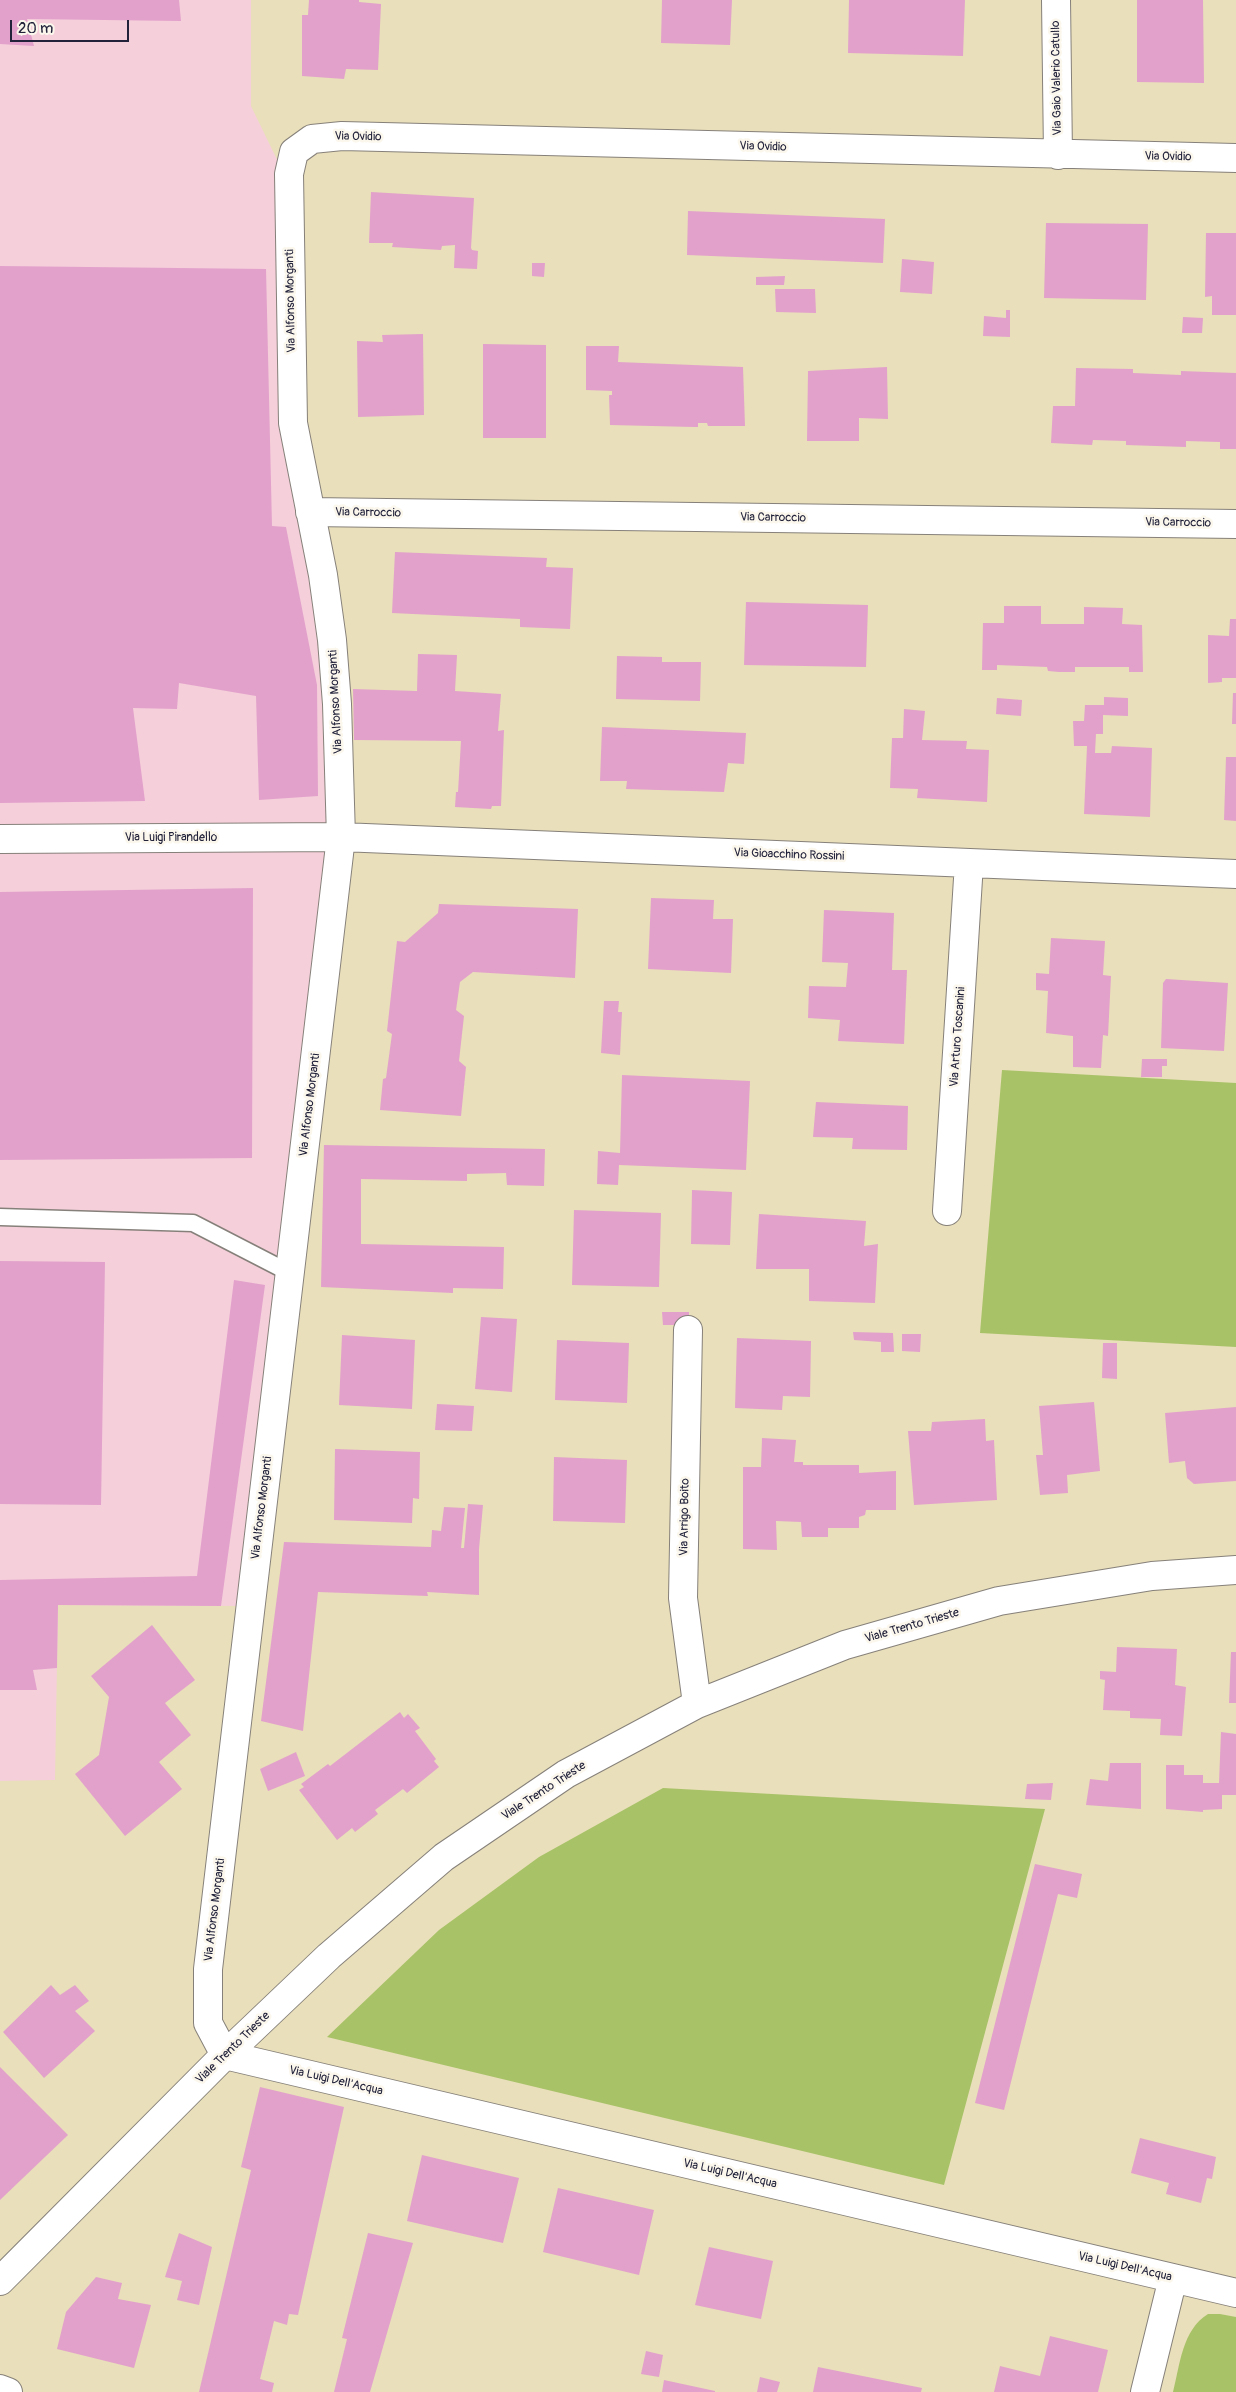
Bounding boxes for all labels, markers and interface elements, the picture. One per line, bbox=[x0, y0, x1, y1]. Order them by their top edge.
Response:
scale bar bbox=[12, 10, 131, 42]
text: 20 m bbox=[18, 19, 53, 38]
street label: Via Gaio Valerio Catullo bbox=[1049, 20, 1065, 136]
street label: Via Ovidio bbox=[334, 129, 382, 145]
street label: Via Ovidio bbox=[739, 139, 787, 155]
street label: Via Ovidio bbox=[1144, 149, 1192, 165]
street label: Via Alfonso Morganti bbox=[283, 249, 299, 353]
street label: Via Carroccio bbox=[335, 505, 401, 521]
street label: Via Carroccio bbox=[740, 510, 806, 526]
street label: Via Carroccio bbox=[1145, 515, 1211, 531]
street label: Via Alfonso Morganti bbox=[326, 650, 346, 754]
street label: Via Luigi Pirandello bbox=[125, 831, 217, 845]
street label: Via Gioacchino Rossini bbox=[733, 846, 845, 864]
street label: Via Arturo Toscanini bbox=[947, 986, 969, 1088]
street label: Via Alfonso Morganti bbox=[297, 1053, 323, 1157]
street label: Via Alfonso Morganti bbox=[249, 1456, 275, 1560]
street label: Via Arrigo Boito bbox=[677, 1478, 693, 1556]
street label: Viale Trento Trieste bbox=[863, 1606, 961, 1646]
street label: Viale Trento Trieste bbox=[499, 1758, 589, 1824]
street label: Via Alfonso Morganti bbox=[202, 1858, 228, 1962]
street label: Viale Trento Trieste bbox=[193, 2009, 273, 2087]
street label: Via Luigi Dell'Acqua bbox=[288, 2063, 384, 2099]
street label: Via Luigi Dell'Acqua bbox=[682, 2156, 778, 2192]
street label: Via Luigi Dell'Acqua bbox=[1077, 2249, 1173, 2285]

